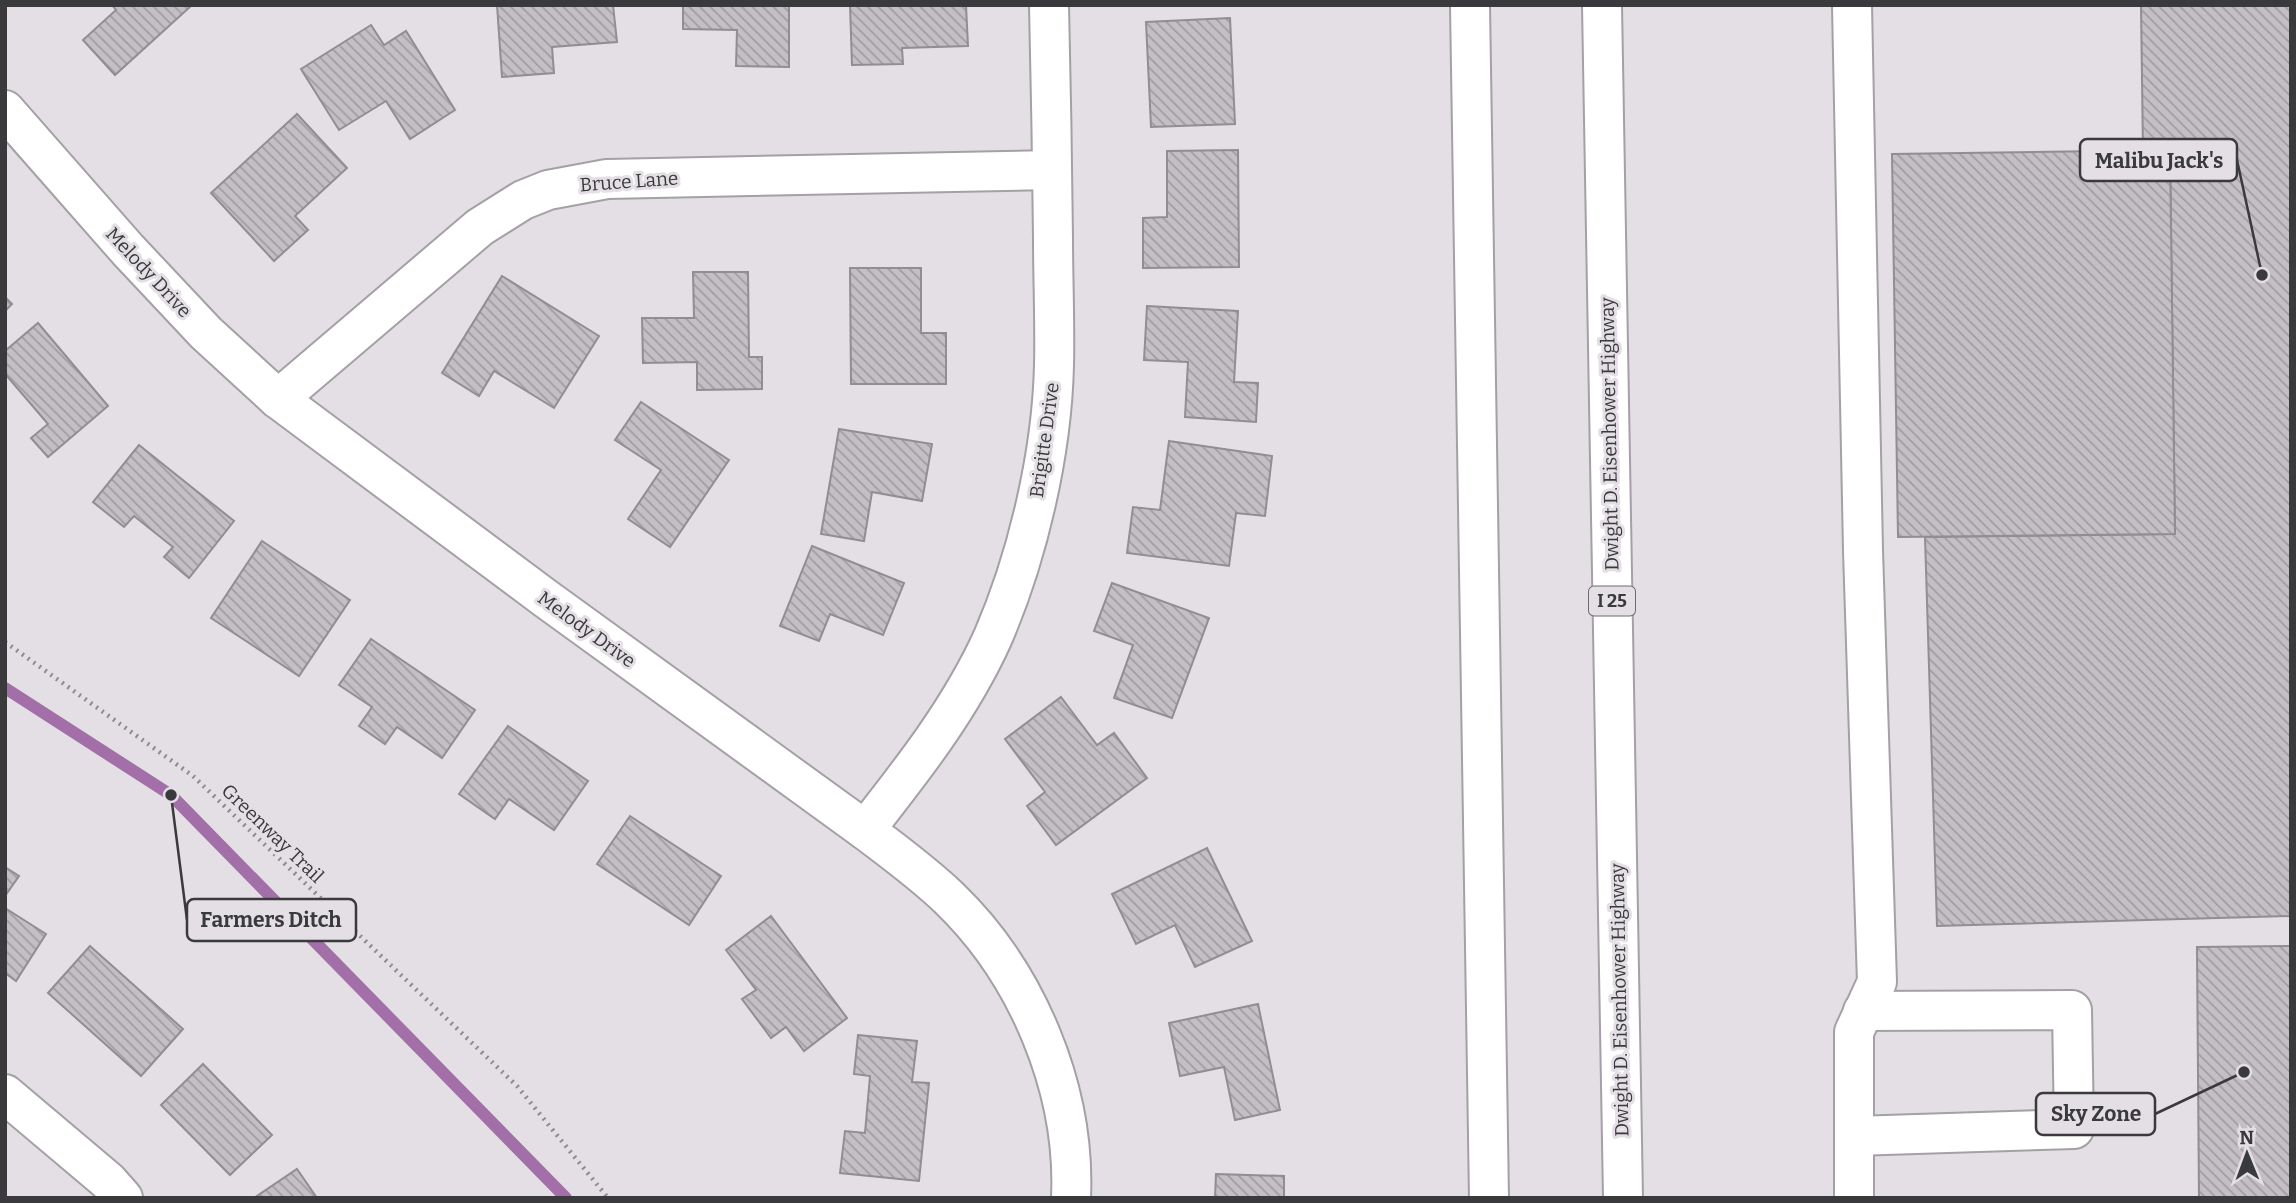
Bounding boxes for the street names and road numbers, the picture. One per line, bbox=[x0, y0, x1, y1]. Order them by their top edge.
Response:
street label: Bruce Lane bbox=[579, 167, 679, 196]
street label: Melody Drive bbox=[101, 222, 196, 322]
street label: Dwight D. Eisenhower Highway bbox=[1596, 296, 1623, 571]
street label: Brigitte Drive bbox=[1025, 381, 1064, 499]
street label: Melody Drive bbox=[533, 586, 640, 673]
road number: I 25 bbox=[1589, 586, 1635, 616]
street label: Greenway Trail bbox=[217, 779, 328, 888]
street label: Dwight D. Eisenhower Highway bbox=[1606, 862, 1633, 1137]

